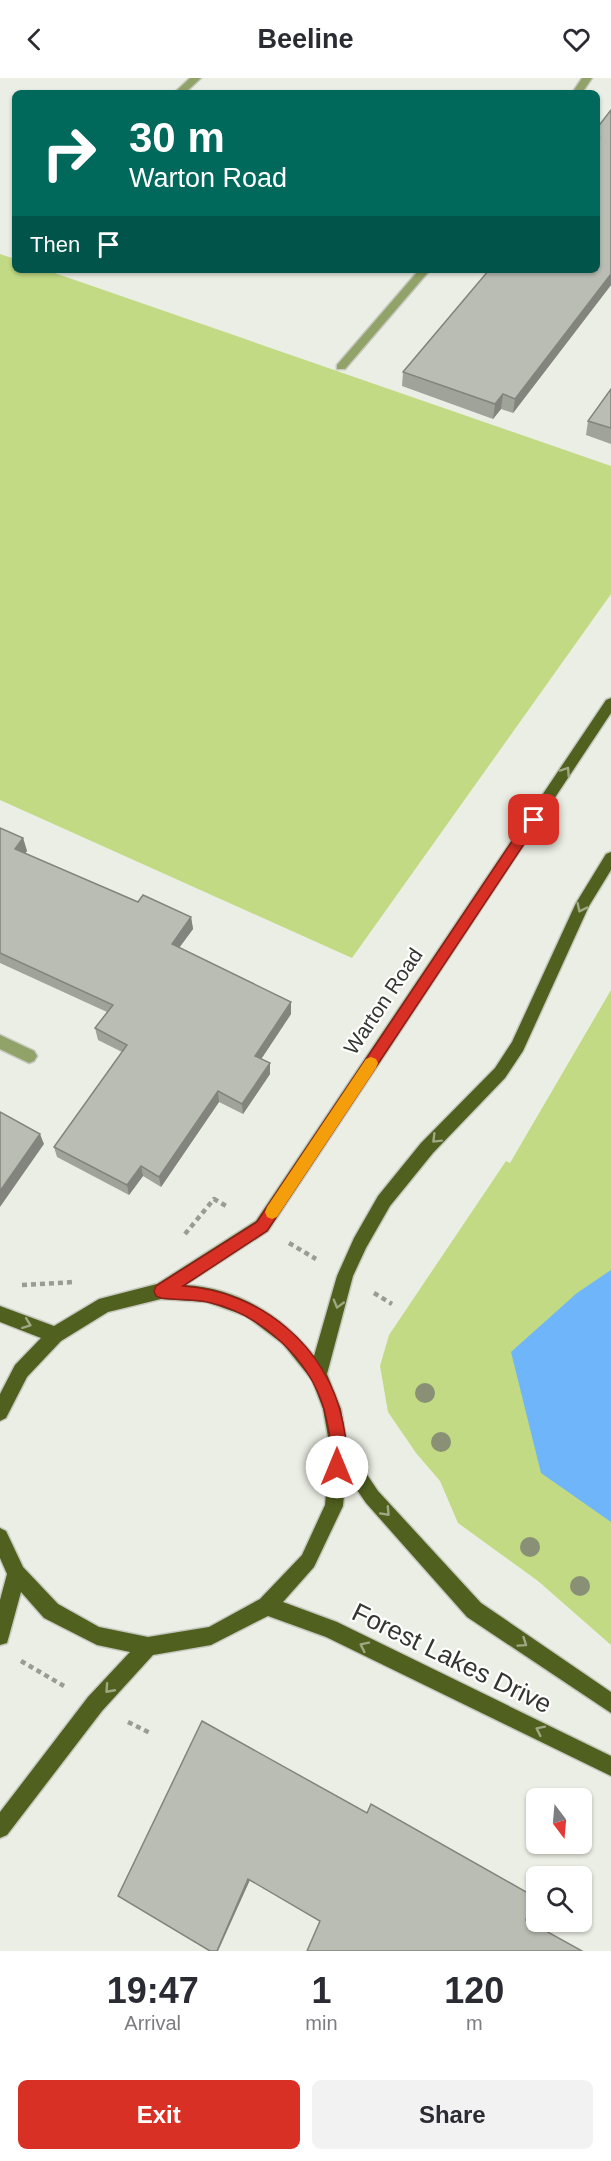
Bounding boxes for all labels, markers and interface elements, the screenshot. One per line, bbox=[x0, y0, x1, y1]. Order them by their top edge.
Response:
icon: back bbox=[18, 23, 51, 56]
icon: heart bbox=[560, 23, 593, 56]
text: Beeline bbox=[257, 24, 354, 54]
icon: right bbox=[30, 114, 108, 192]
text: 30 m bbox=[129, 114, 225, 161]
text: Warton Road bbox=[129, 163, 287, 193]
icon: arrive bbox=[92, 228, 125, 261]
text: Then bbox=[30, 232, 80, 257]
one-way arrow bbox=[559, 766, 570, 777]
pin bbox=[508, 794, 559, 845]
icon: arrive bbox=[517, 803, 550, 836]
one-way arrow bbox=[577, 902, 589, 913]
street label: Warton Road bbox=[339, 944, 427, 1058]
one-way arrow bbox=[433, 1131, 444, 1142]
one-way arrow bbox=[332, 1299, 345, 1309]
one-way arrow bbox=[22, 1317, 32, 1330]
position arrow bbox=[305, 1435, 369, 1499]
one-way arrow bbox=[379, 1505, 390, 1516]
street label: Forest Lakes Drive bbox=[347, 1597, 557, 1719]
one-way arrow bbox=[516, 1636, 527, 1647]
one-way arrow bbox=[360, 1641, 371, 1653]
one-way arrow bbox=[105, 1682, 116, 1693]
one-way arrow bbox=[535, 1726, 546, 1737]
north arrow bbox=[526, 1788, 592, 1854]
map controls bbox=[526, 1788, 592, 1932]
button: search bbox=[526, 1866, 592, 1932]
text: 19:47 bbox=[107, 1970, 199, 2011]
text: 1 bbox=[311, 1970, 331, 2011]
text: 120 bbox=[444, 1970, 504, 2011]
text: Arrival bbox=[124, 2012, 181, 2034]
text: min bbox=[305, 2012, 338, 2034]
text: m bbox=[466, 2012, 483, 2034]
button: Exit bbox=[18, 2080, 300, 2149]
button: Share bbox=[312, 2080, 593, 2149]

